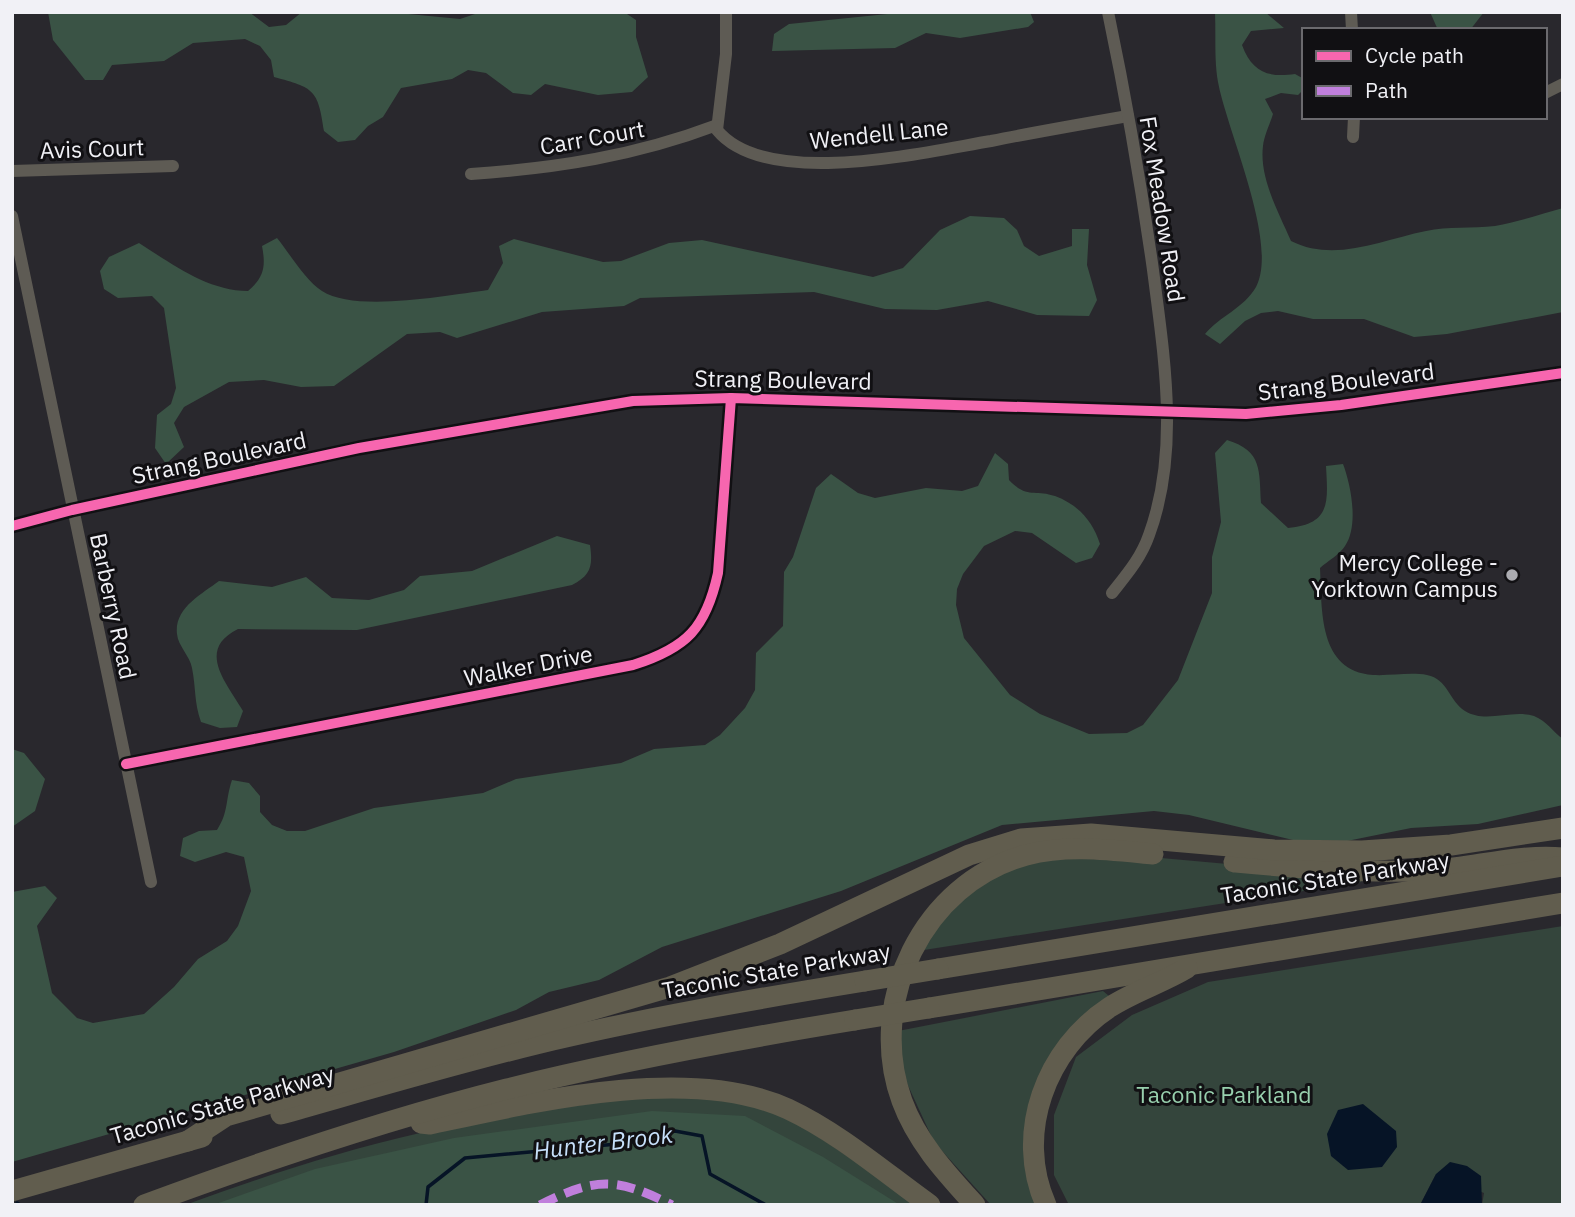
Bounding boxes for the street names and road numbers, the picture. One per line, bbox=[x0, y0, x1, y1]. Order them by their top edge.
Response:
street label: Wendell Lane bbox=[808, 111, 950, 155]
street label: Carr Court bbox=[537, 113, 647, 161]
street label: Fox Meadow Road bbox=[1134, 114, 1192, 304]
street label: Avis Court bbox=[39, 131, 145, 165]
street label: Strang Boulevard bbox=[1256, 355, 1436, 407]
street label: Strang Boulevard bbox=[694, 362, 872, 396]
street label: Strang Boulevard bbox=[129, 424, 309, 490]
street label: Barberry Road bbox=[84, 530, 144, 682]
street label: Walker Drive bbox=[461, 638, 595, 692]
street label: Taconic State Parkway bbox=[1218, 844, 1452, 910]
street label: Taconic State Parkway bbox=[659, 935, 893, 1005]
street label: Taconic State Parkway bbox=[107, 1058, 338, 1150]

